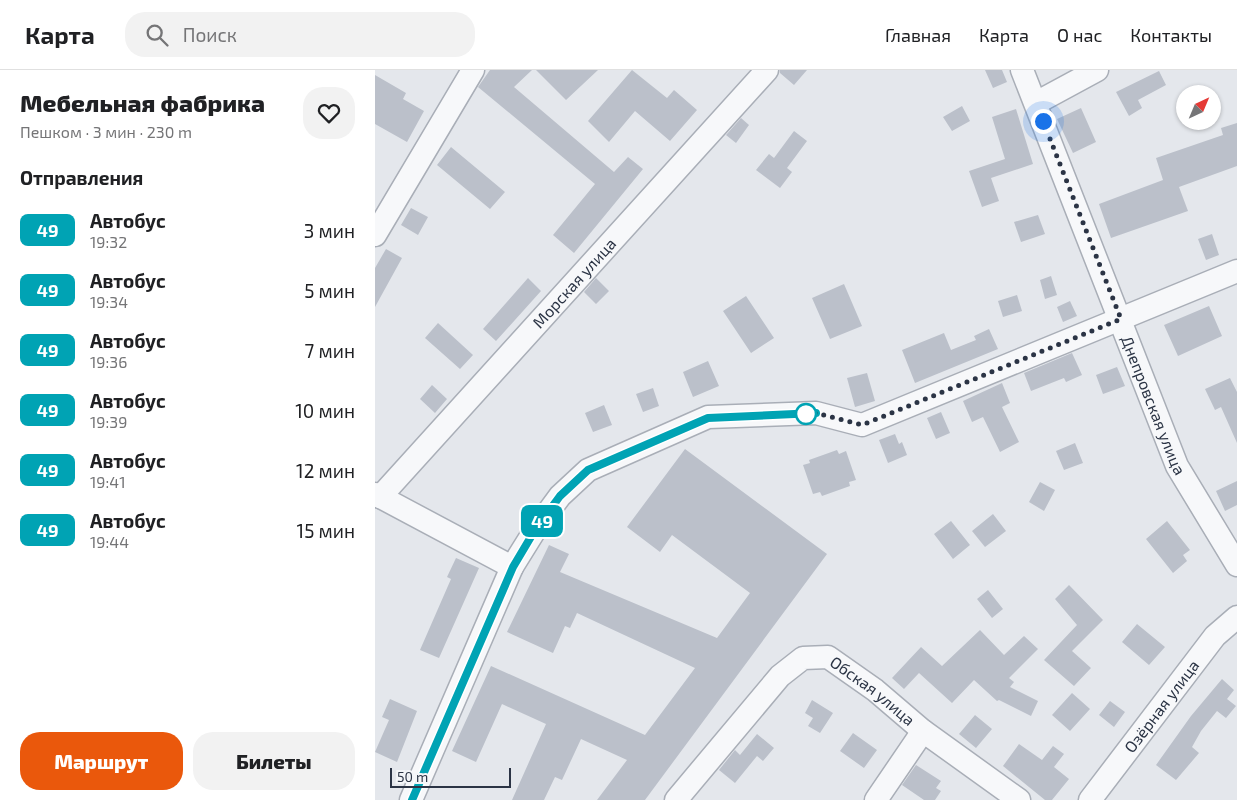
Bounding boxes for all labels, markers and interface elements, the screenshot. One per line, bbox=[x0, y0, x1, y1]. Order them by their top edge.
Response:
search box bbox=[125, 12, 475, 57]
text: Карта bbox=[25, 20, 95, 49]
icon: search bbox=[143, 21, 171, 49]
text: Поиск bbox=[183, 23, 237, 46]
text: Главная bbox=[885, 24, 951, 46]
text: Карта bbox=[979, 24, 1029, 46]
text: О нас bbox=[1057, 24, 1102, 46]
text: Контакты bbox=[1130, 24, 1212, 46]
north arrow bbox=[1176, 85, 1221, 130]
map controls bbox=[1176, 85, 1221, 130]
button: heart bbox=[303, 87, 355, 139]
text: Мебельная фабрика bbox=[20, 88, 265, 117]
your location bbox=[1031, 109, 1056, 134]
text: Пешком · 3 мин · 230 m bbox=[20, 122, 192, 141]
text: Отправления bbox=[20, 166, 143, 189]
text: Автобус bbox=[90, 209, 166, 232]
text: 49 bbox=[36, 219, 59, 241]
text: 3 мин bbox=[304, 219, 355, 242]
text: 19:32 bbox=[90, 232, 127, 251]
street label: Морская улица bbox=[528, 234, 619, 331]
text: Автобус bbox=[90, 269, 166, 292]
text: 49 bbox=[36, 279, 59, 301]
text: 5 мин bbox=[304, 279, 355, 302]
text: 19:34 bbox=[90, 292, 128, 311]
text: Автобус bbox=[90, 329, 166, 352]
street label: Днепровская улица bbox=[1118, 333, 1190, 478]
text: 49 bbox=[36, 339, 59, 361]
text: 7 мин bbox=[305, 339, 355, 362]
text: 19:36 bbox=[90, 352, 127, 371]
text: Автобус bbox=[90, 389, 166, 412]
text: 49 bbox=[36, 399, 59, 421]
text: 10 мин bbox=[295, 399, 355, 422]
unlabelled marker bbox=[795, 403, 817, 425]
text: 19:39 bbox=[90, 412, 127, 431]
text: Автобус bbox=[90, 449, 166, 472]
text: 49 bbox=[36, 459, 59, 481]
text: 12 мин bbox=[296, 459, 355, 482]
text: 19:41 bbox=[90, 472, 126, 491]
line badge: 49 bbox=[519, 505, 565, 537]
text: Автобус bbox=[90, 509, 166, 532]
text: 49 bbox=[531, 510, 553, 532]
text: 49 bbox=[36, 519, 59, 541]
text: 15 мин bbox=[297, 519, 355, 542]
text: 19:44 bbox=[90, 532, 129, 551]
street label: Обская улица bbox=[827, 652, 919, 729]
street label: Озёрная улица bbox=[1120, 656, 1203, 756]
button: Маршрут bbox=[20, 732, 183, 790]
button: Билеты bbox=[193, 732, 355, 790]
scale bar bbox=[390, 765, 511, 788]
text: 50 m bbox=[397, 768, 428, 785]

